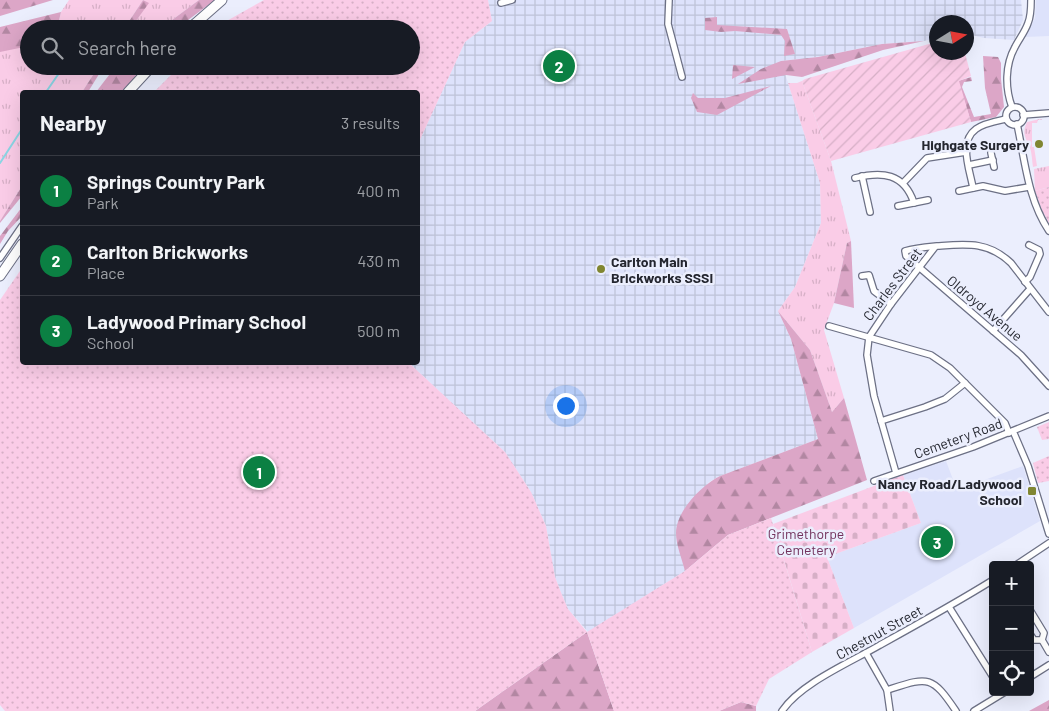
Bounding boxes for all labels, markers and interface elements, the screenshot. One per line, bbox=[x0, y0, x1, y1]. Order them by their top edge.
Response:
north arrow bbox=[929, 15, 974, 60]
search box bbox=[20, 20, 420, 75]
icon: search bbox=[38, 34, 66, 62]
text: Search here bbox=[78, 36, 177, 59]
pin: 2 bbox=[543, 47, 575, 85]
text: Nearby bbox=[40, 110, 106, 135]
text: 3 results bbox=[341, 113, 400, 132]
place label: Highgate Surgery bbox=[922, 136, 1029, 153]
marker: Highgate Surgery bbox=[1033, 138, 1045, 150]
text: Springs Country Park bbox=[87, 170, 265, 193]
text: 1 bbox=[53, 181, 59, 200]
text: 400 m bbox=[357, 181, 400, 200]
text: Park bbox=[87, 193, 118, 212]
text: Carlton Brickworks bbox=[87, 240, 248, 263]
street label: Charles Street bbox=[859, 244, 925, 324]
text: 2 bbox=[52, 251, 60, 270]
text: 430 m bbox=[357, 251, 400, 270]
place label: Carlton Main Brickworks SSSI bbox=[611, 253, 713, 286]
text: Place bbox=[87, 263, 125, 282]
marker: Carlton Main Brickworks SSSI bbox=[595, 263, 607, 275]
street label: Oldroyd Avenue bbox=[944, 272, 1026, 344]
text: Ladywood Primary School bbox=[87, 310, 306, 333]
text: 3 bbox=[52, 321, 60, 340]
text: 500 m bbox=[357, 321, 400, 340]
text: School bbox=[87, 333, 134, 352]
your location bbox=[553, 393, 579, 419]
street label: Cemetery Road bbox=[911, 414, 1005, 462]
pin: 1 bbox=[243, 453, 275, 491]
place label: Nancy Road/Ladywood School bbox=[878, 475, 1022, 508]
marker: Nancy Road/Ladywood School bbox=[1026, 485, 1038, 497]
pin: 3 bbox=[921, 523, 953, 561]
park label: Grimethorpe Cemetery bbox=[768, 525, 844, 558]
map controls bbox=[989, 561, 1034, 696]
button: + bbox=[989, 561, 1034, 606]
street label: Chestnut Street bbox=[833, 601, 925, 663]
button: − bbox=[989, 606, 1034, 651]
button: locate bbox=[989, 651, 1034, 696]

